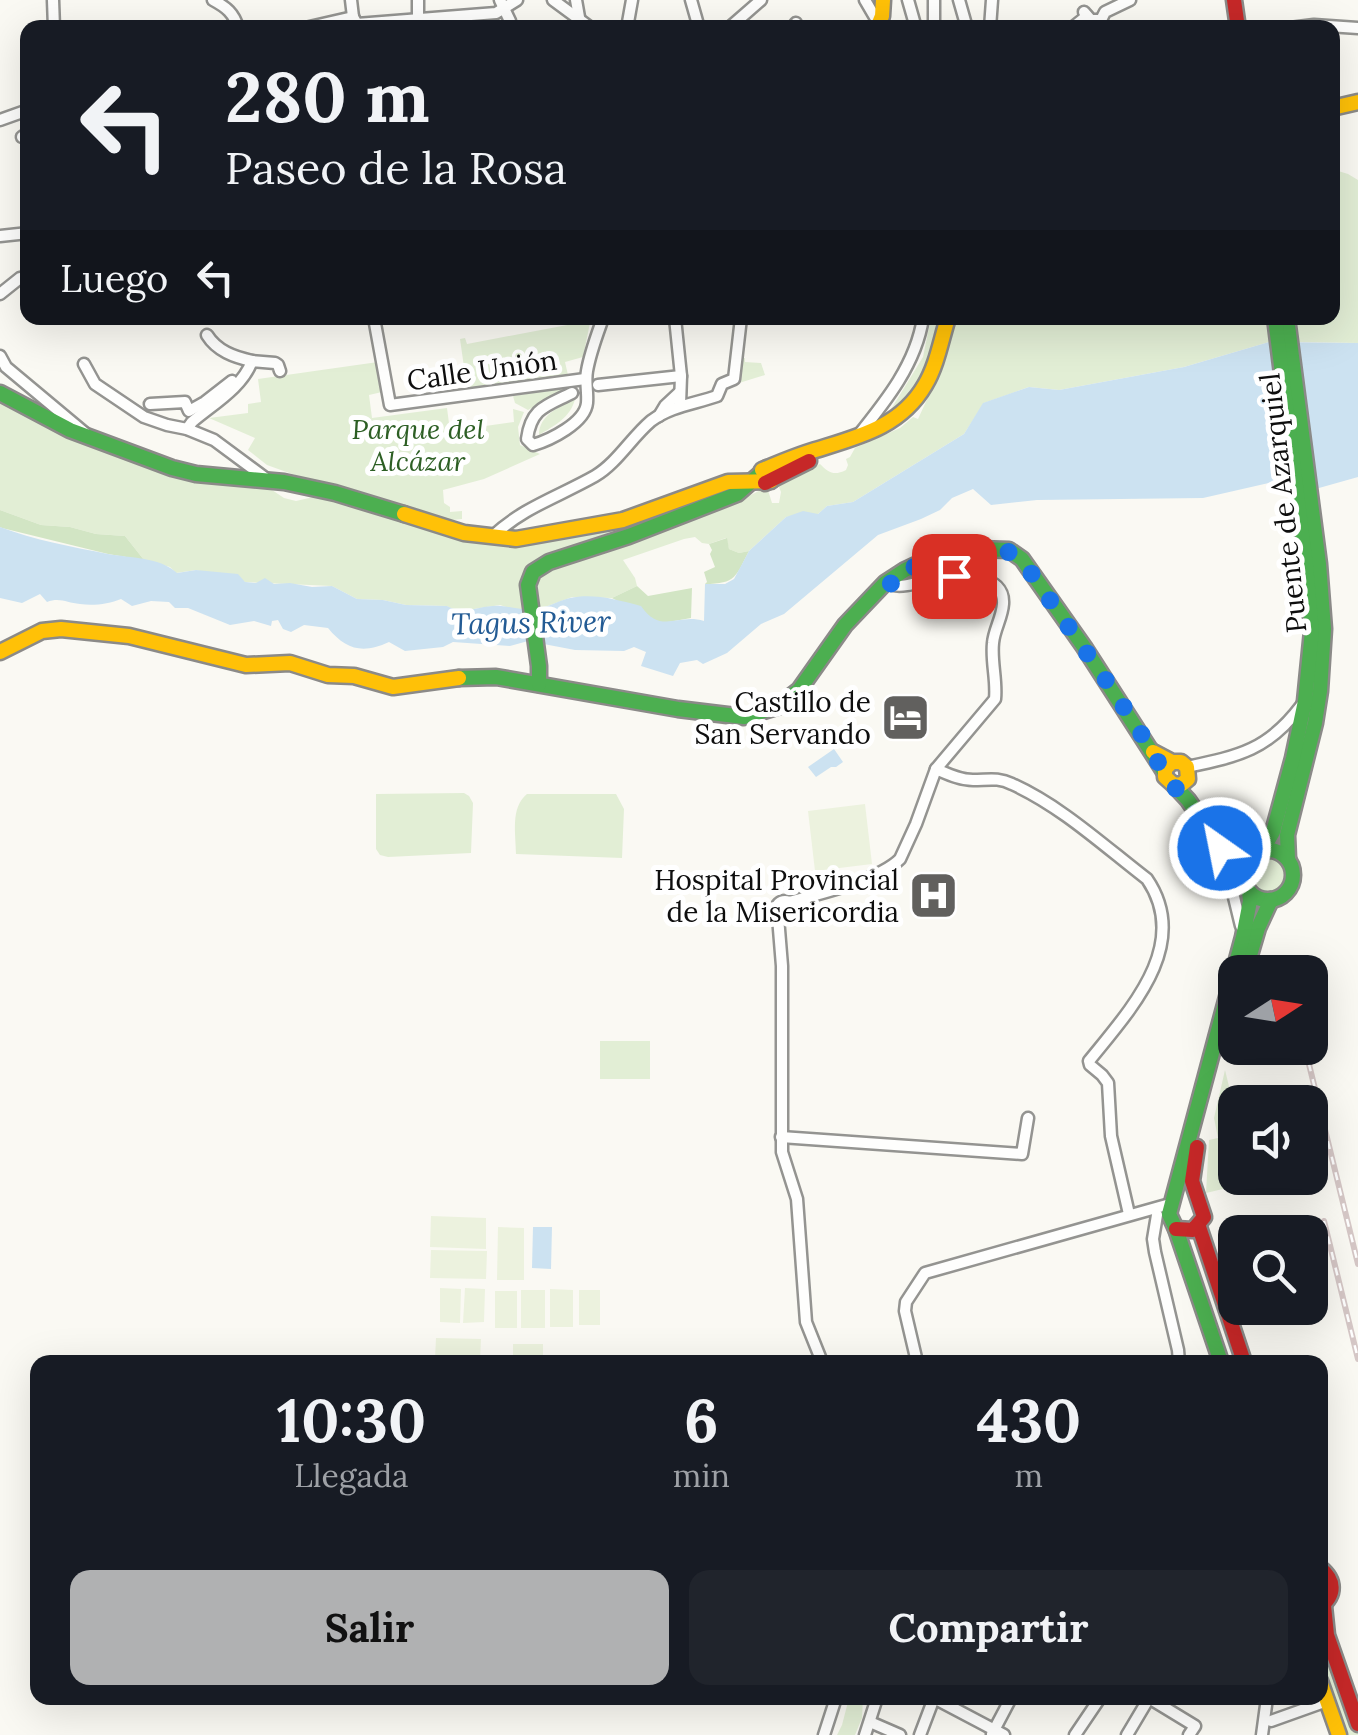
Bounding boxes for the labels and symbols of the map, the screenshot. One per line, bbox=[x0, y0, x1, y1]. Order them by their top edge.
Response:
street label: Calle Unión bbox=[405, 342, 559, 398]
street label: Puente de Azarquiel bbox=[1251, 371, 1315, 635]
park label: Parque del Alcázar bbox=[352, 411, 485, 479]
pin bbox=[912, 534, 997, 619]
water label: Tagus River bbox=[451, 602, 612, 642]
place label: Castillo de San Servando bbox=[695, 684, 871, 752]
hotel icon: Castillo de San Servando bbox=[880, 692, 932, 744]
position arrow bbox=[1168, 796, 1272, 900]
place label: Hospital Provincial de la Misericordia bbox=[654, 862, 899, 930]
hospital icon: Hospital Provincial de la Misericordia bbox=[908, 870, 960, 922]
north arrow bbox=[1218, 955, 1328, 1065]

